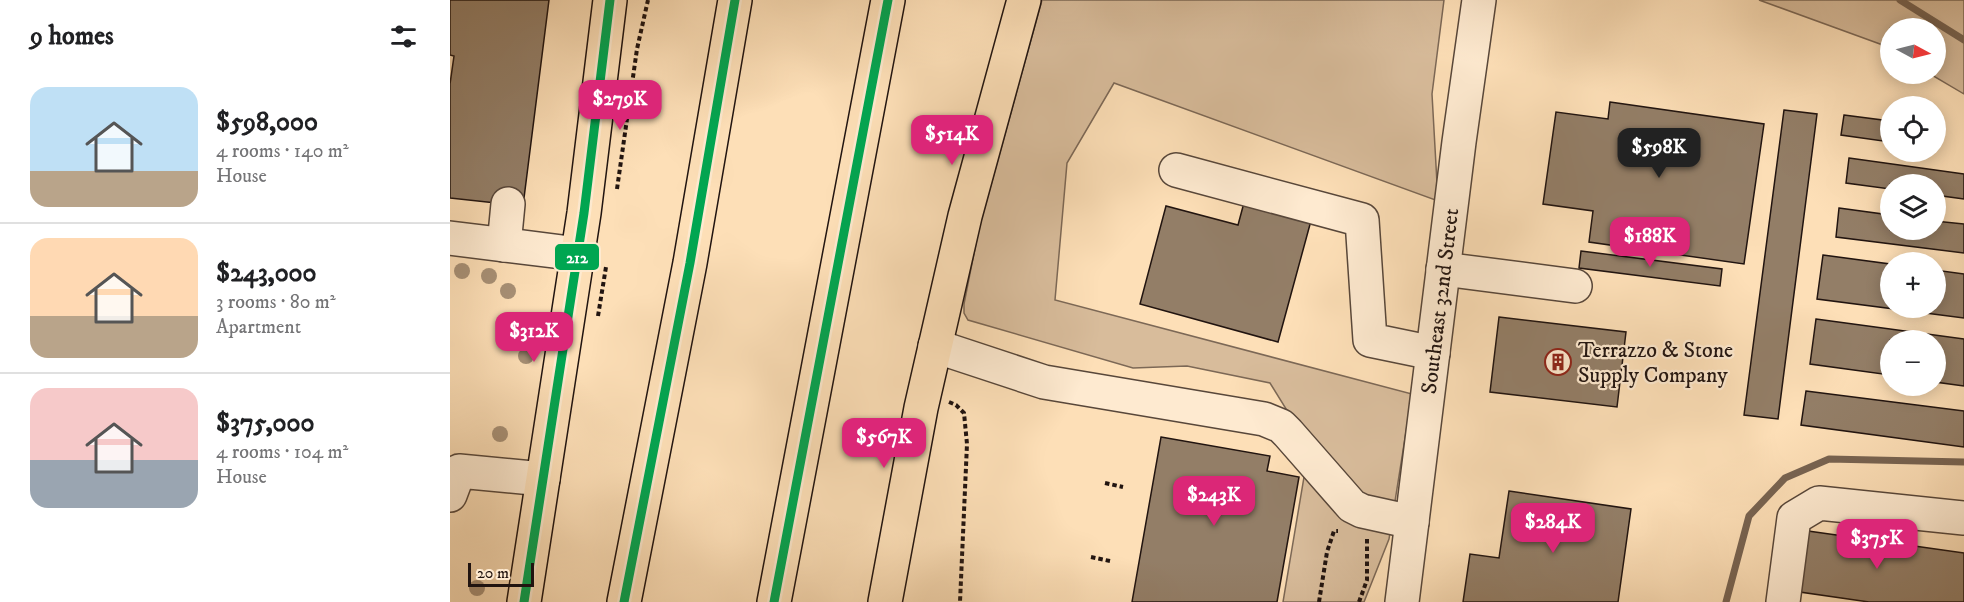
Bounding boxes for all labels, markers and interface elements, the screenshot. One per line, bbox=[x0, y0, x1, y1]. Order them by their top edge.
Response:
north arrow bbox=[1880, 18, 1946, 84]
map controls bbox=[1880, 18, 1946, 396]
text: 9 homes bbox=[30, 20, 114, 53]
icon: filters bbox=[387, 20, 420, 53]
pin: $279K bbox=[578, 80, 662, 131]
text: $279K bbox=[593, 87, 647, 112]
button: locate bbox=[1880, 96, 1946, 162]
text: $598,000 bbox=[216, 106, 318, 139]
icon: home bbox=[78, 111, 150, 183]
pin: $514K bbox=[910, 115, 994, 166]
text: $514K bbox=[925, 122, 979, 147]
pin: $598K bbox=[1617, 128, 1701, 179]
text: $598K bbox=[1632, 135, 1686, 160]
text: 4 rooms · 140 m² bbox=[216, 139, 349, 164]
text: House bbox=[216, 164, 267, 189]
button: layers bbox=[1880, 174, 1946, 240]
street label: Southeast 32nd Street bbox=[1416, 207, 1465, 396]
pin: $188K bbox=[1608, 217, 1692, 268]
text: $188K bbox=[1624, 224, 1676, 249]
line badge: 212 bbox=[554, 243, 600, 271]
text: 212 bbox=[566, 248, 589, 268]
button: + bbox=[1880, 252, 1946, 318]
text: $243,000 bbox=[216, 257, 317, 290]
icon: home bbox=[78, 262, 150, 334]
text: 3 rooms · 80 m² bbox=[216, 290, 336, 315]
pin: $312K bbox=[492, 312, 576, 363]
text: Apartment bbox=[216, 315, 301, 340]
text: $312K bbox=[509, 319, 559, 344]
button: − bbox=[1880, 330, 1946, 396]
place label: Terrazzo & Stone Supply Company bbox=[1578, 337, 1733, 389]
building icon: Terrazzo & Stone Supply Company bbox=[1543, 347, 1573, 377]
text: $375,000 bbox=[216, 407, 315, 440]
icon: home bbox=[78, 412, 150, 484]
pin: $567K bbox=[842, 418, 926, 469]
text: $567K bbox=[856, 425, 912, 450]
text: 4 rooms · 104 m² bbox=[216, 440, 348, 465]
text: House bbox=[216, 465, 267, 490]
pin: $243K bbox=[1172, 476, 1256, 527]
text: $243K bbox=[1187, 483, 1241, 508]
pin: $284K bbox=[1511, 503, 1595, 554]
text: $284K bbox=[1525, 510, 1581, 535]
pin: $375K bbox=[1835, 519, 1919, 570]
text: $375K bbox=[1851, 526, 1903, 551]
scale bar bbox=[468, 560, 534, 588]
text: 20 m bbox=[477, 563, 509, 583]

